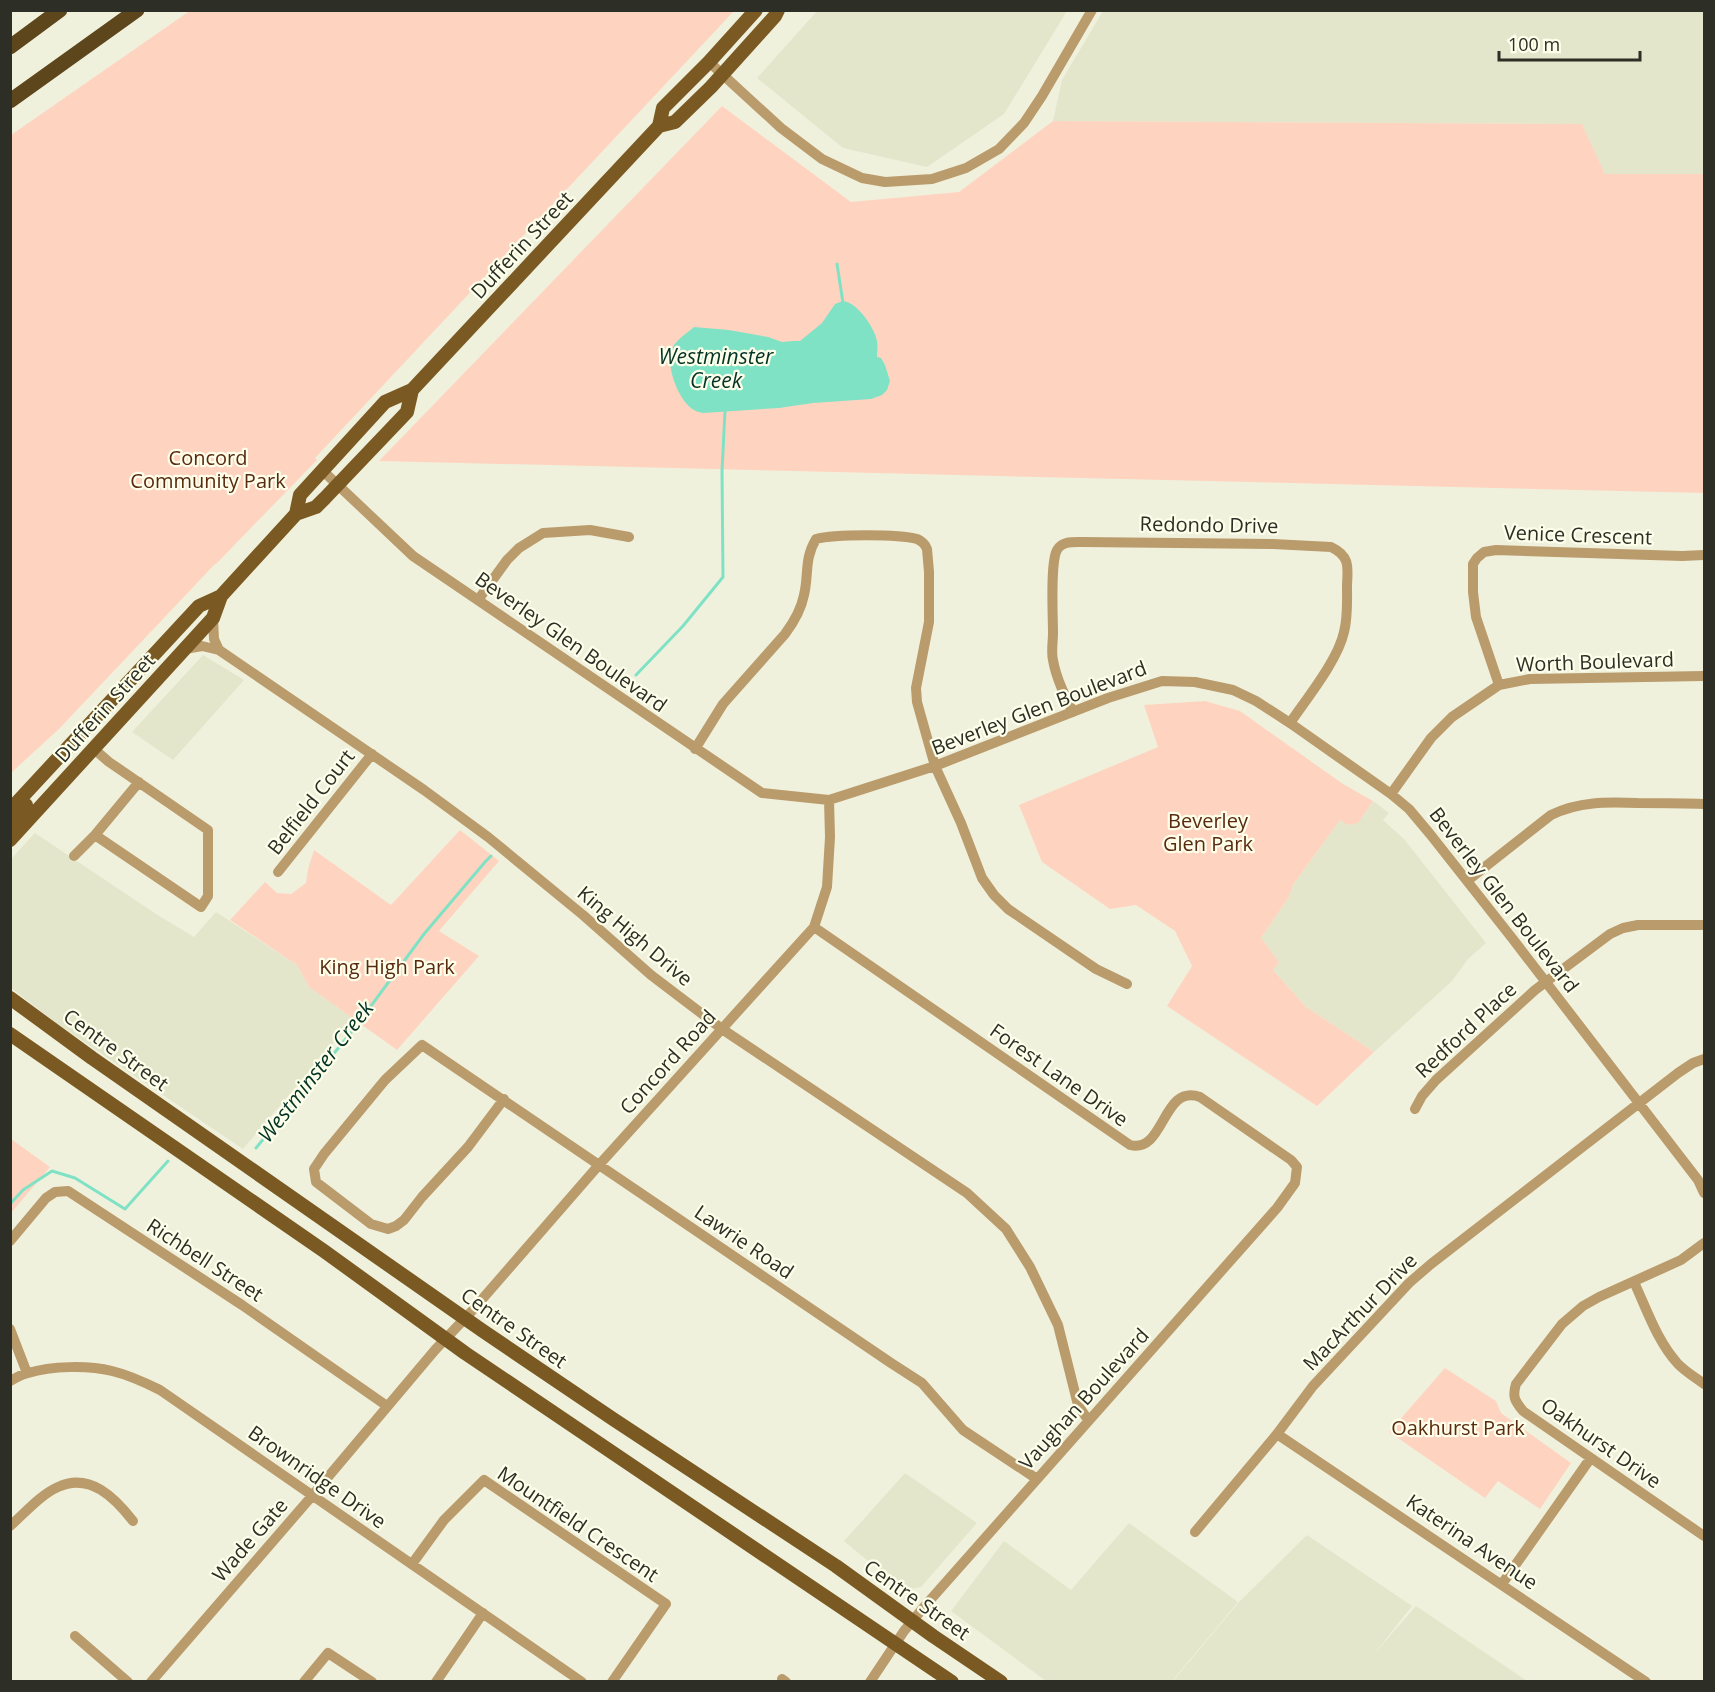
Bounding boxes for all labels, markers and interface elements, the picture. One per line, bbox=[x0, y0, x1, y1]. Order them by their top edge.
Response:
scale bar bbox=[1499, 24, 1640, 62]
text: 100 m bbox=[1508, 32, 1560, 56]
street label: Dufferin Street bbox=[465, 185, 579, 304]
water label: Westminster Creek bbox=[659, 342, 774, 394]
park label: Concord Community Park bbox=[130, 444, 286, 494]
street label: Redondo Drive bbox=[1140, 510, 1278, 539]
street label: Venice Crescent bbox=[1503, 518, 1653, 551]
street label: Beverley Glen Boulevard bbox=[470, 565, 673, 718]
street label: Worth Boulevard bbox=[1515, 645, 1675, 678]
street label: Dufferin Street bbox=[48, 647, 161, 768]
street label: Beverley Glen Boulevard bbox=[927, 654, 1150, 761]
street label: Belfield Court bbox=[261, 743, 360, 860]
street label: Beverley Glen Boulevard bbox=[1423, 801, 1585, 998]
park label: Beverley Glen Park bbox=[1163, 807, 1254, 857]
street label: King High Drive bbox=[572, 879, 699, 992]
park label: King High Park bbox=[319, 953, 455, 980]
street label: Redford Place bbox=[1409, 976, 1522, 1084]
water label: Westminster Creek bbox=[251, 994, 380, 1148]
street label: Centre Street bbox=[58, 1002, 174, 1097]
street label: Concord Road bbox=[613, 1004, 722, 1120]
street label: Forest Lane Drive bbox=[985, 1017, 1134, 1132]
street label: Lawrie Road bbox=[689, 1198, 799, 1285]
street label: Richbell Street bbox=[142, 1212, 269, 1307]
street label: MacArthur Drive bbox=[1297, 1247, 1423, 1376]
street label: Centre Street bbox=[456, 1281, 573, 1374]
street label: Vaughan Boulevard bbox=[1013, 1322, 1155, 1475]
street label: Oakhurst Drive bbox=[1536, 1391, 1667, 1494]
park label: Oakhurst Park bbox=[1391, 1414, 1525, 1441]
street label: Brownridge Drive bbox=[243, 1419, 392, 1534]
street label: Mountfield Crescent bbox=[492, 1460, 664, 1588]
street label: Katerina Avenue bbox=[1401, 1488, 1543, 1596]
street label: Wade Gate bbox=[206, 1492, 293, 1587]
street label: Centre Street bbox=[859, 1553, 976, 1646]

